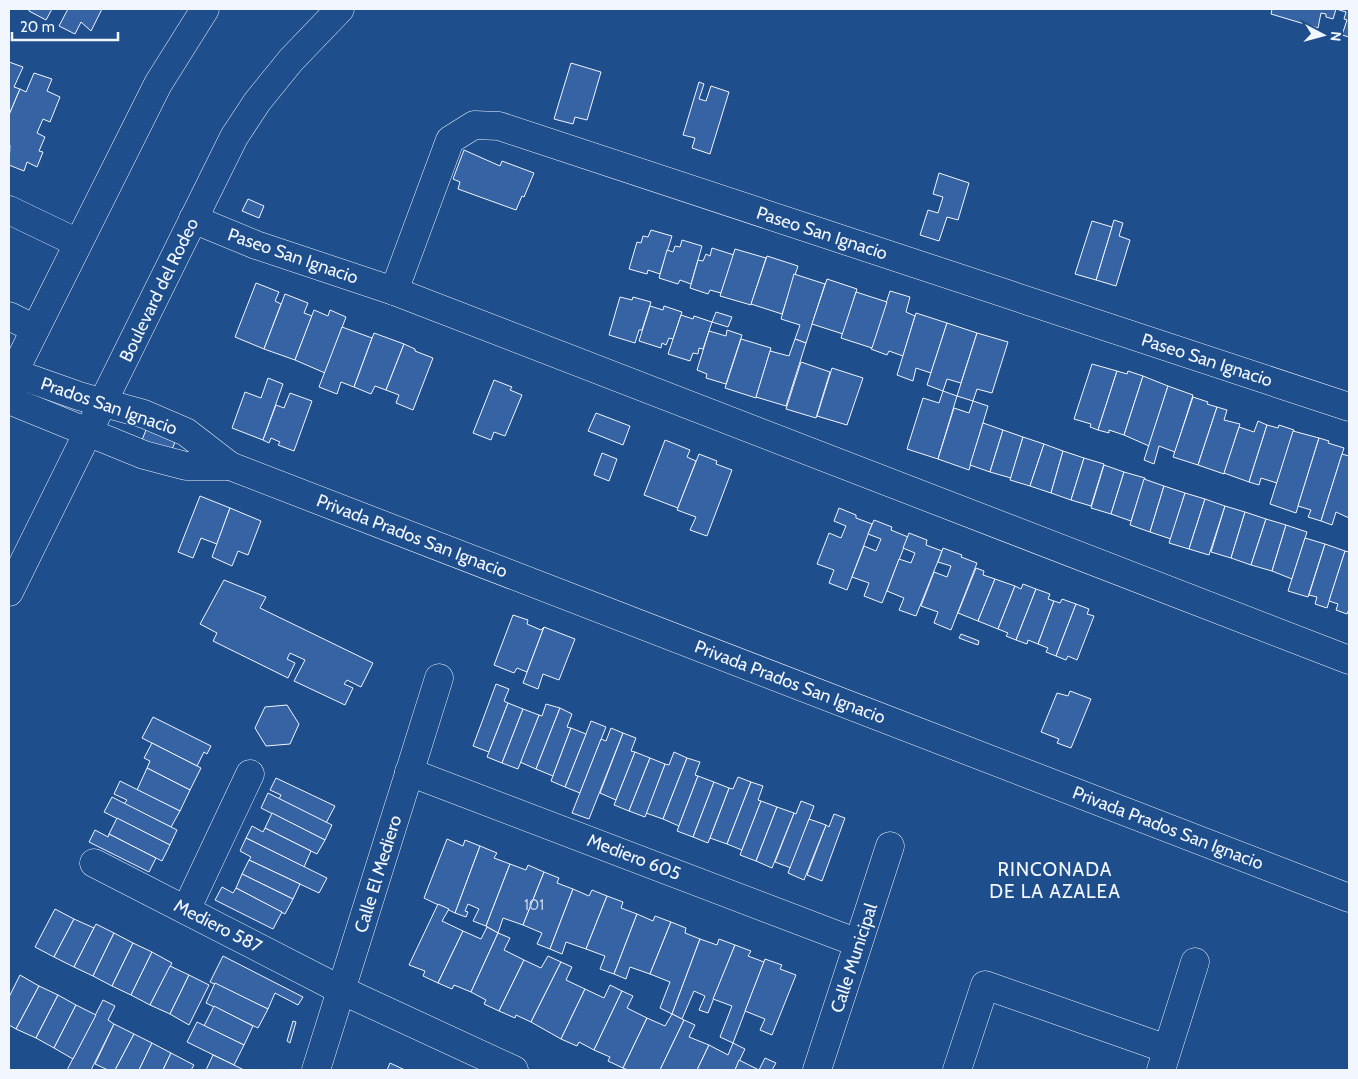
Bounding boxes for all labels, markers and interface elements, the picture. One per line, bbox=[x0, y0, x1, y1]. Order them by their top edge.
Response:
scale bar bbox=[12, 10, 119, 42]
north arrow bbox=[1298, 10, 1348, 60]
text: 20 m bbox=[20, 18, 55, 36]
text: N bbox=[1326, 30, 1345, 42]
street label: Paseo San Ignacio bbox=[754, 201, 890, 265]
street label: Boulevard del Rodeo bbox=[115, 214, 203, 366]
street label: Paseo San Ignacio bbox=[225, 223, 361, 289]
street label: Paseo San Ignacio bbox=[1139, 328, 1275, 392]
street label: Prados San Ignacio bbox=[38, 372, 180, 440]
street label: Privada Prados San Ignacio bbox=[313, 489, 511, 583]
street label: Privada Prados San Ignacio bbox=[691, 635, 889, 729]
street label: Privada Prados San Ignacio bbox=[1069, 781, 1267, 875]
street label: Calle El Mediero bbox=[350, 813, 406, 935]
street label: Mediero 605 bbox=[584, 829, 684, 885]
district label: RINCONADA DE LA AZALEA bbox=[989, 858, 1121, 903]
street label: Mediero 587 bbox=[170, 894, 266, 958]
house number: 101 bbox=[524, 896, 544, 914]
street label: Calle Municipal bbox=[826, 900, 882, 1016]

